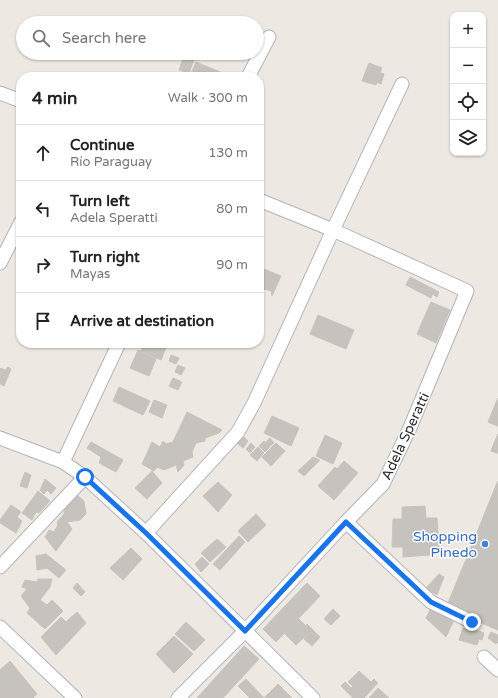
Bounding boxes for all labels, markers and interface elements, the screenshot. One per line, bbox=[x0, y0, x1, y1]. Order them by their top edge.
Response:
map controls bbox=[450, 12, 486, 156]
button: + bbox=[450, 12, 486, 48]
search box bbox=[16, 16, 264, 60]
icon: search bbox=[30, 27, 52, 49]
text: Search here bbox=[62, 29, 146, 47]
button: − bbox=[450, 48, 486, 84]
button: locate bbox=[450, 84, 486, 120]
text: 4 min bbox=[32, 88, 77, 109]
text: Walk · 300 m bbox=[168, 90, 248, 106]
button: layers bbox=[450, 120, 486, 156]
text: Continue bbox=[70, 136, 134, 154]
icon: ahead bbox=[32, 142, 54, 164]
text: 130 m bbox=[208, 145, 248, 161]
text: Río Paraguay bbox=[70, 154, 152, 170]
text: Turn left bbox=[70, 192, 130, 210]
icon: left bbox=[32, 198, 54, 220]
text: 80 m bbox=[216, 201, 248, 217]
text: Adela Speratti bbox=[70, 210, 158, 226]
text: Turn right bbox=[70, 248, 140, 266]
icon: right bbox=[32, 254, 54, 276]
text: 90 m bbox=[216, 257, 248, 273]
text: Mayas bbox=[70, 266, 110, 282]
icon: arrive bbox=[32, 310, 54, 332]
text: Arrive at destination bbox=[70, 312, 214, 330]
street label: Adela Speratti bbox=[378, 390, 433, 483]
route start bbox=[76, 468, 94, 486]
place label: Shopping Pinedo bbox=[413, 528, 477, 561]
marker: Shopping Pinedo bbox=[480, 539, 490, 549]
route end bbox=[463, 613, 481, 631]

